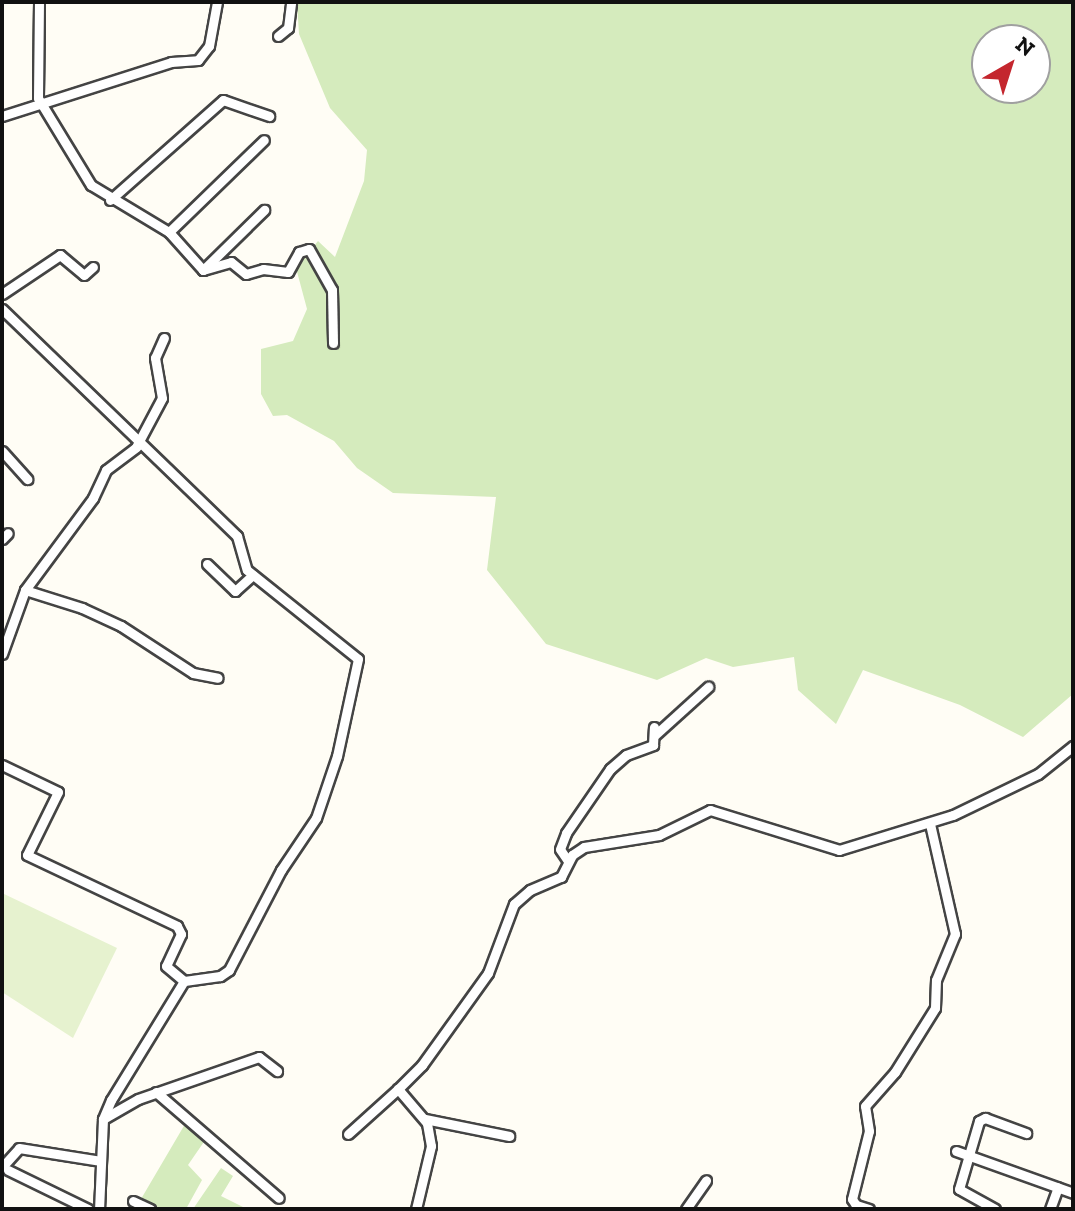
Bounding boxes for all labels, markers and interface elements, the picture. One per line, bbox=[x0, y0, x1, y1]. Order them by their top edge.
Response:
north arrow bbox=[971, 24, 1051, 104]
text: N bbox=[1010, 31, 1040, 62]

